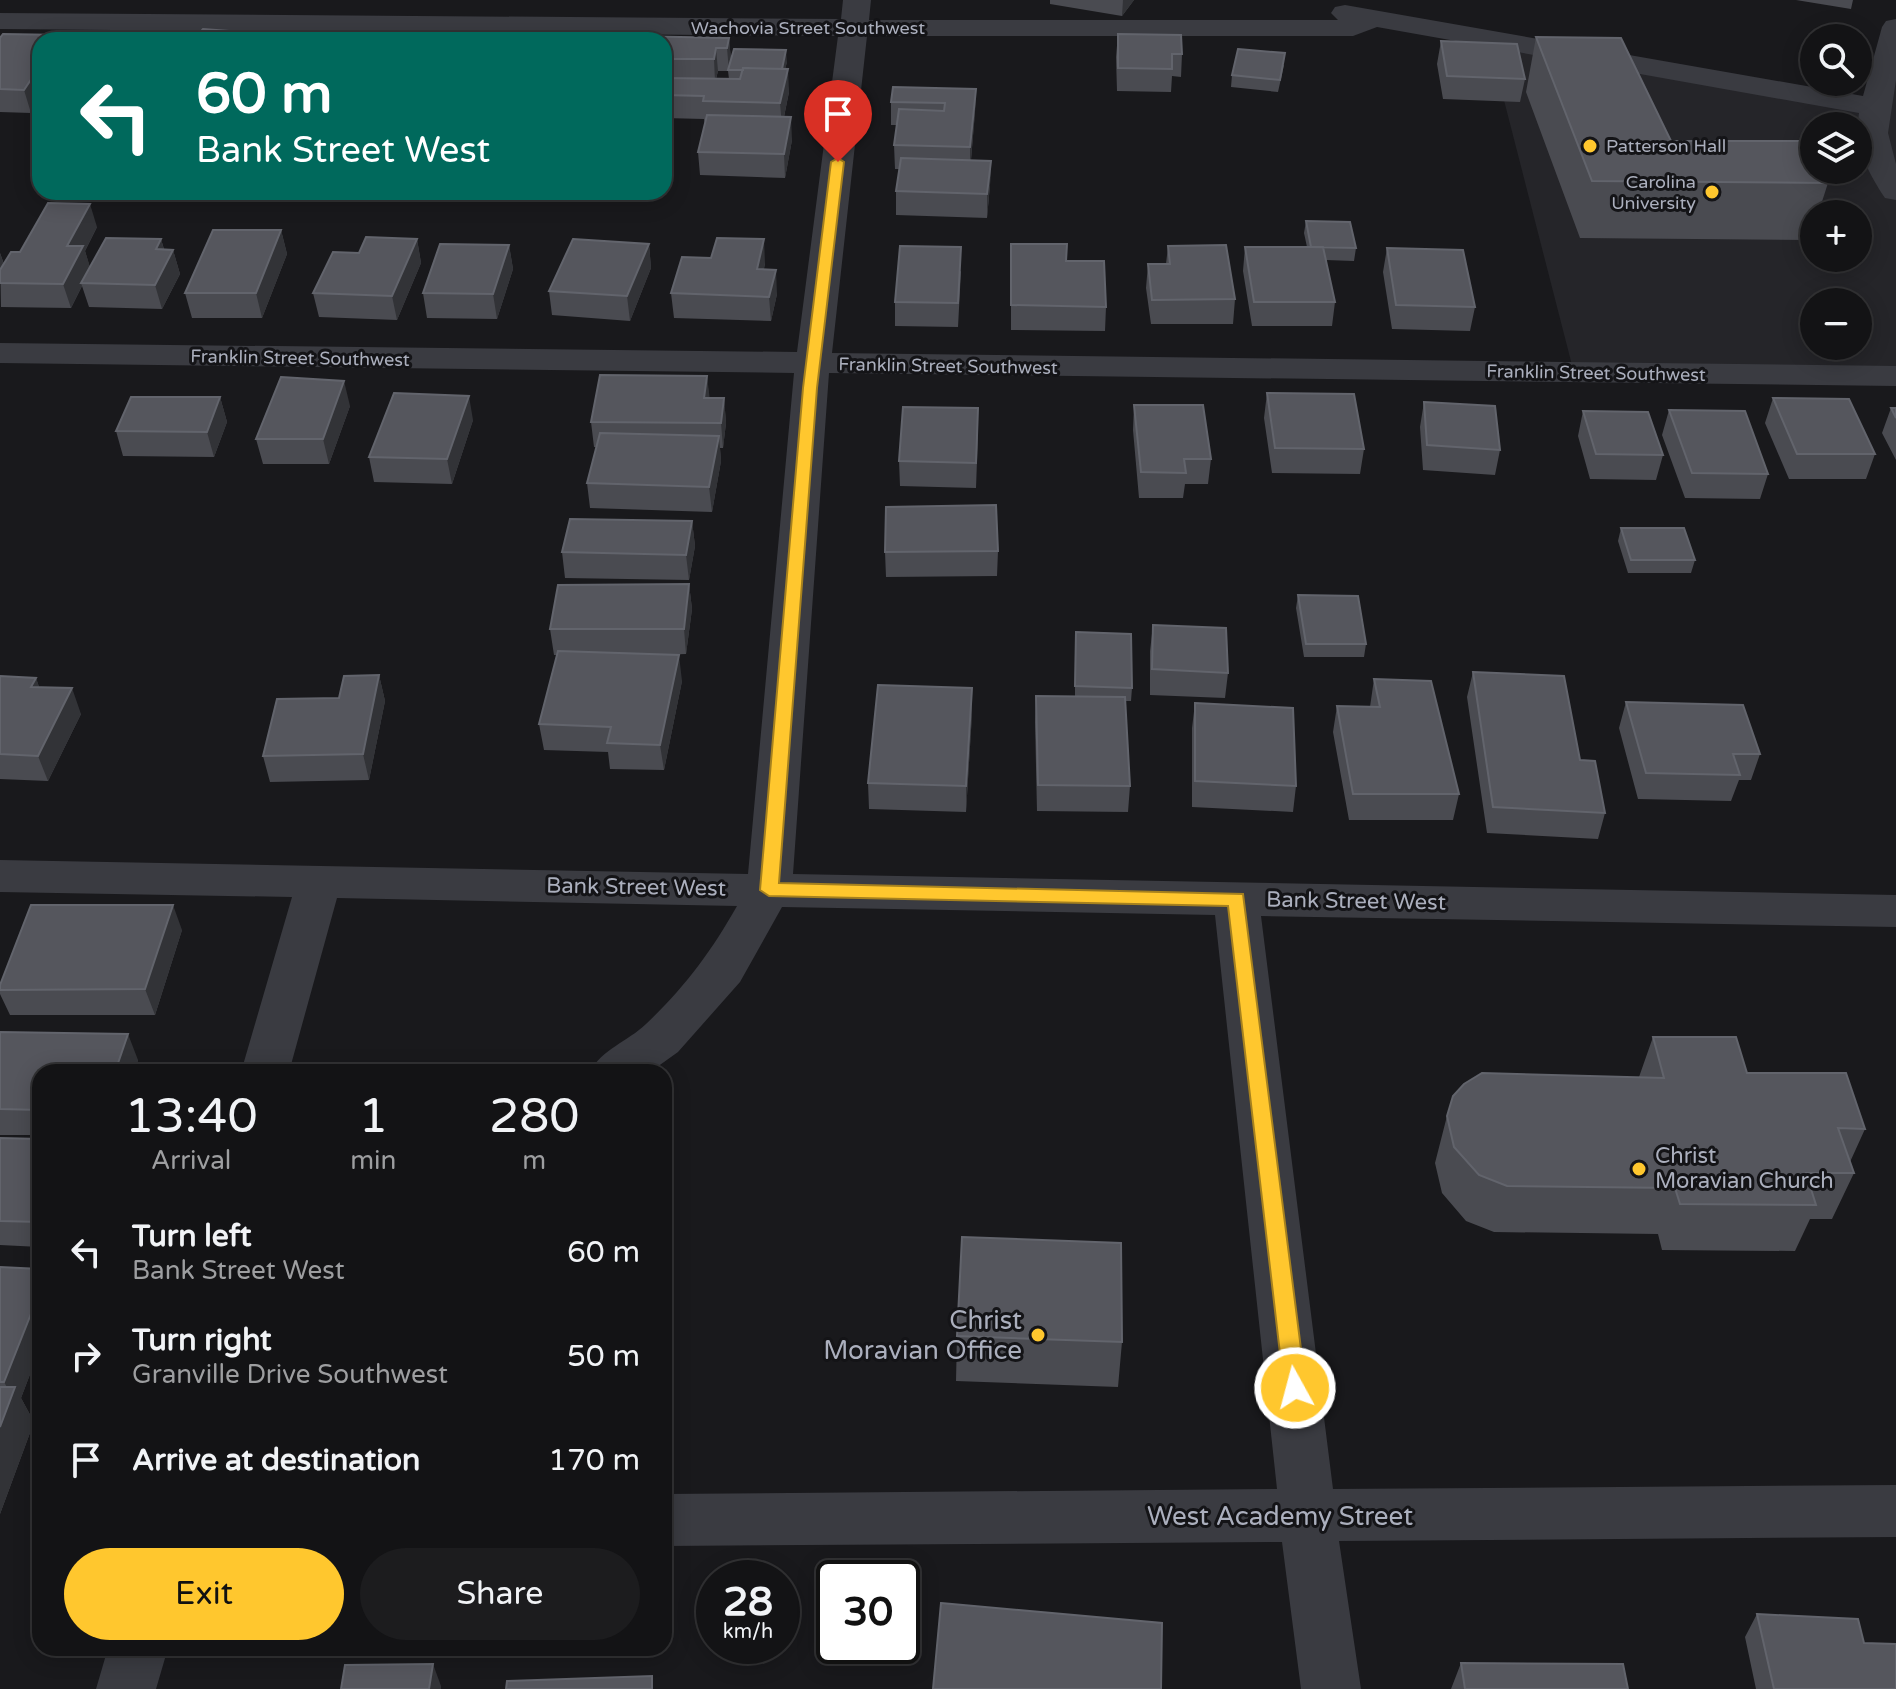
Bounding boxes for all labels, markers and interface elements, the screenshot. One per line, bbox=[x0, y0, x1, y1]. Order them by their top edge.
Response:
street label: Wachovia Street Southwest bbox=[691, 17, 925, 39]
map controls bbox=[1800, 24, 1872, 360]
button: search bbox=[1800, 24, 1872, 96]
text: 60 m bbox=[196, 61, 332, 128]
icon: left bbox=[64, 64, 168, 168]
pin bbox=[804, 80, 872, 162]
icon: arrive bbox=[816, 92, 860, 136]
button: layers bbox=[1800, 112, 1872, 184]
text: Bank Street West bbox=[196, 129, 490, 172]
place label: Patterson Hall bbox=[1606, 135, 1726, 157]
marker: Patterson Hall bbox=[1581, 137, 1599, 155]
place label: Carolina University bbox=[1611, 171, 1696, 214]
marker: Carolina University bbox=[1703, 183, 1721, 201]
button: + bbox=[1800, 200, 1872, 272]
button: − bbox=[1800, 288, 1872, 360]
street label: Franklin Street Southwest bbox=[190, 345, 410, 371]
street label: Franklin Street Southwest bbox=[838, 353, 1058, 379]
street label: Franklin Street Southwest bbox=[1486, 360, 1706, 386]
street label: Bank Street West bbox=[546, 872, 726, 902]
street label: Bank Street West bbox=[1266, 886, 1446, 916]
text: 13:40 bbox=[125, 1088, 258, 1146]
text: 1 bbox=[358, 1088, 388, 1146]
text: 280 bbox=[489, 1088, 579, 1146]
place label: Christ Moravian Church bbox=[1655, 1143, 1834, 1194]
text: Arrival bbox=[151, 1145, 231, 1176]
text: min bbox=[350, 1145, 396, 1176]
text: m bbox=[522, 1145, 546, 1176]
marker: Christ Moravian Church bbox=[1630, 1160, 1648, 1178]
text: Turn left bbox=[132, 1218, 251, 1255]
icon: left bbox=[64, 1230, 108, 1274]
text: 60 m bbox=[567, 1234, 640, 1271]
text: Bank Street West bbox=[132, 1255, 345, 1286]
place label: Christ Moravian Office bbox=[823, 1305, 1022, 1366]
text: Turn right bbox=[132, 1322, 272, 1359]
marker: Christ Moravian Office bbox=[1029, 1326, 1047, 1344]
icon: right bbox=[64, 1334, 108, 1378]
text: 50 m bbox=[567, 1338, 640, 1375]
position arrow bbox=[1253, 1346, 1337, 1430]
text: Granville Drive Southwest bbox=[132, 1359, 448, 1390]
icon: arrive bbox=[64, 1438, 108, 1482]
text: Arrive at destination bbox=[132, 1442, 420, 1479]
text: 170 m bbox=[548, 1442, 640, 1479]
street label: West Academy Street bbox=[1147, 1501, 1413, 1532]
button: Exit bbox=[64, 1548, 344, 1640]
button: Share bbox=[360, 1548, 640, 1640]
speed limit sign: 30 bbox=[816, 1560, 920, 1664]
text: 28 bbox=[723, 1578, 773, 1626]
text: km/h bbox=[723, 1620, 773, 1644]

